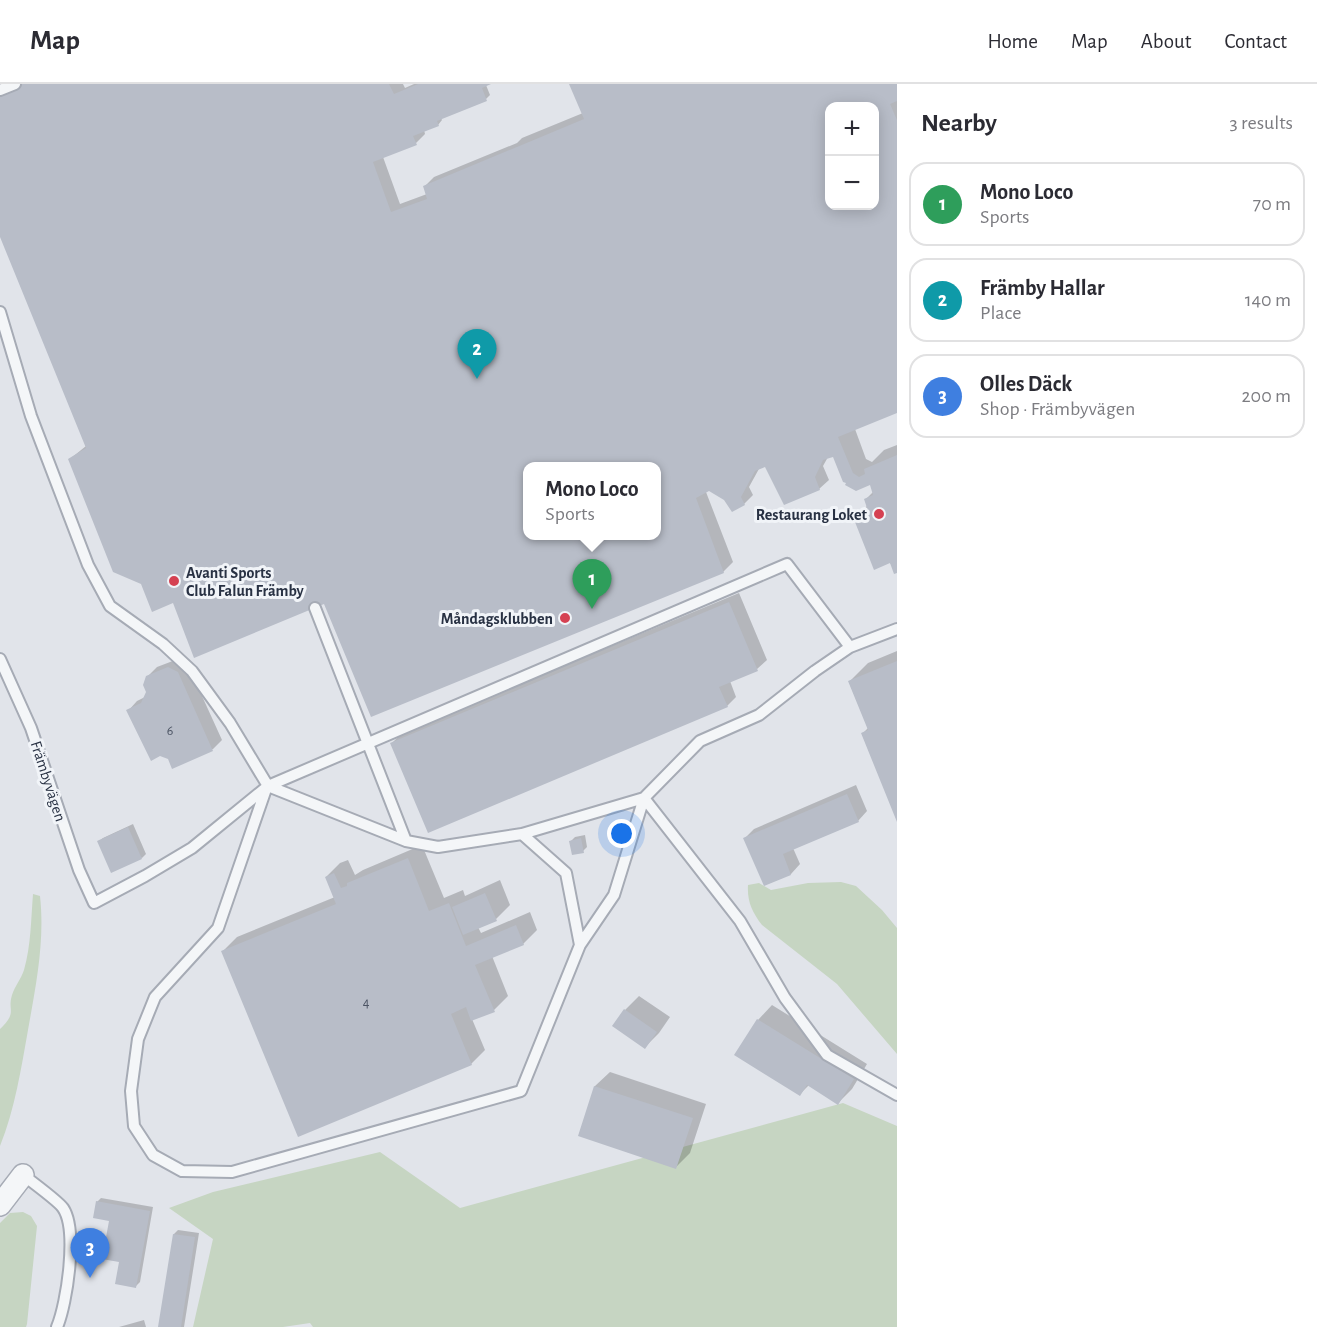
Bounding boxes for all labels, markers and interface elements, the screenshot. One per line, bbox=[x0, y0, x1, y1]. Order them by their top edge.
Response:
text: Map bbox=[30, 27, 80, 55]
text: Home bbox=[987, 31, 1038, 52]
text: Map bbox=[1071, 31, 1108, 52]
text: About bbox=[1141, 31, 1191, 52]
text: Contact bbox=[1224, 31, 1287, 52]
map controls bbox=[825, 102, 879, 210]
button: + bbox=[825, 102, 879, 156]
text: Nearby bbox=[921, 110, 997, 136]
text: 3 results bbox=[1229, 113, 1293, 133]
button: − bbox=[825, 156, 879, 210]
text: Mono Loco bbox=[980, 181, 1073, 203]
text: 1 bbox=[939, 194, 946, 214]
text: 70 m bbox=[1253, 194, 1291, 214]
text: Sports bbox=[980, 207, 1029, 227]
text: Främby Hallar bbox=[980, 277, 1105, 299]
text: 2 bbox=[938, 290, 947, 310]
text: 140 m bbox=[1245, 290, 1291, 310]
text: Place bbox=[980, 303, 1021, 323]
pin: 2 bbox=[458, 330, 496, 379]
text: Olles Däck bbox=[980, 373, 1072, 395]
text: 3 bbox=[938, 386, 947, 406]
text: 200 m bbox=[1241, 386, 1291, 406]
text: Shop · Främbyvägen bbox=[980, 399, 1135, 419]
popup bbox=[523, 462, 661, 540]
text: Mono Loco bbox=[545, 478, 639, 500]
text: Sports bbox=[545, 504, 595, 524]
place label: Restaurang Loket bbox=[756, 507, 868, 523]
marker: Restaurang Loket bbox=[872, 507, 886, 521]
pin: 1 bbox=[572, 560, 612, 609]
place label: Avanti Sports Club Falun Främby bbox=[186, 565, 305, 600]
marker: Avanti Sports Club Falun Främby bbox=[167, 574, 181, 588]
place label: Måndagsklubben bbox=[441, 611, 553, 627]
marker: Måndagsklubben bbox=[558, 611, 572, 625]
house number: 6 bbox=[167, 724, 173, 738]
street label: Främbyvägen bbox=[27, 739, 69, 824]
your location bbox=[607, 819, 636, 848]
house number: 4 bbox=[363, 996, 370, 1010]
pin: 3 bbox=[70, 1228, 110, 1278]

